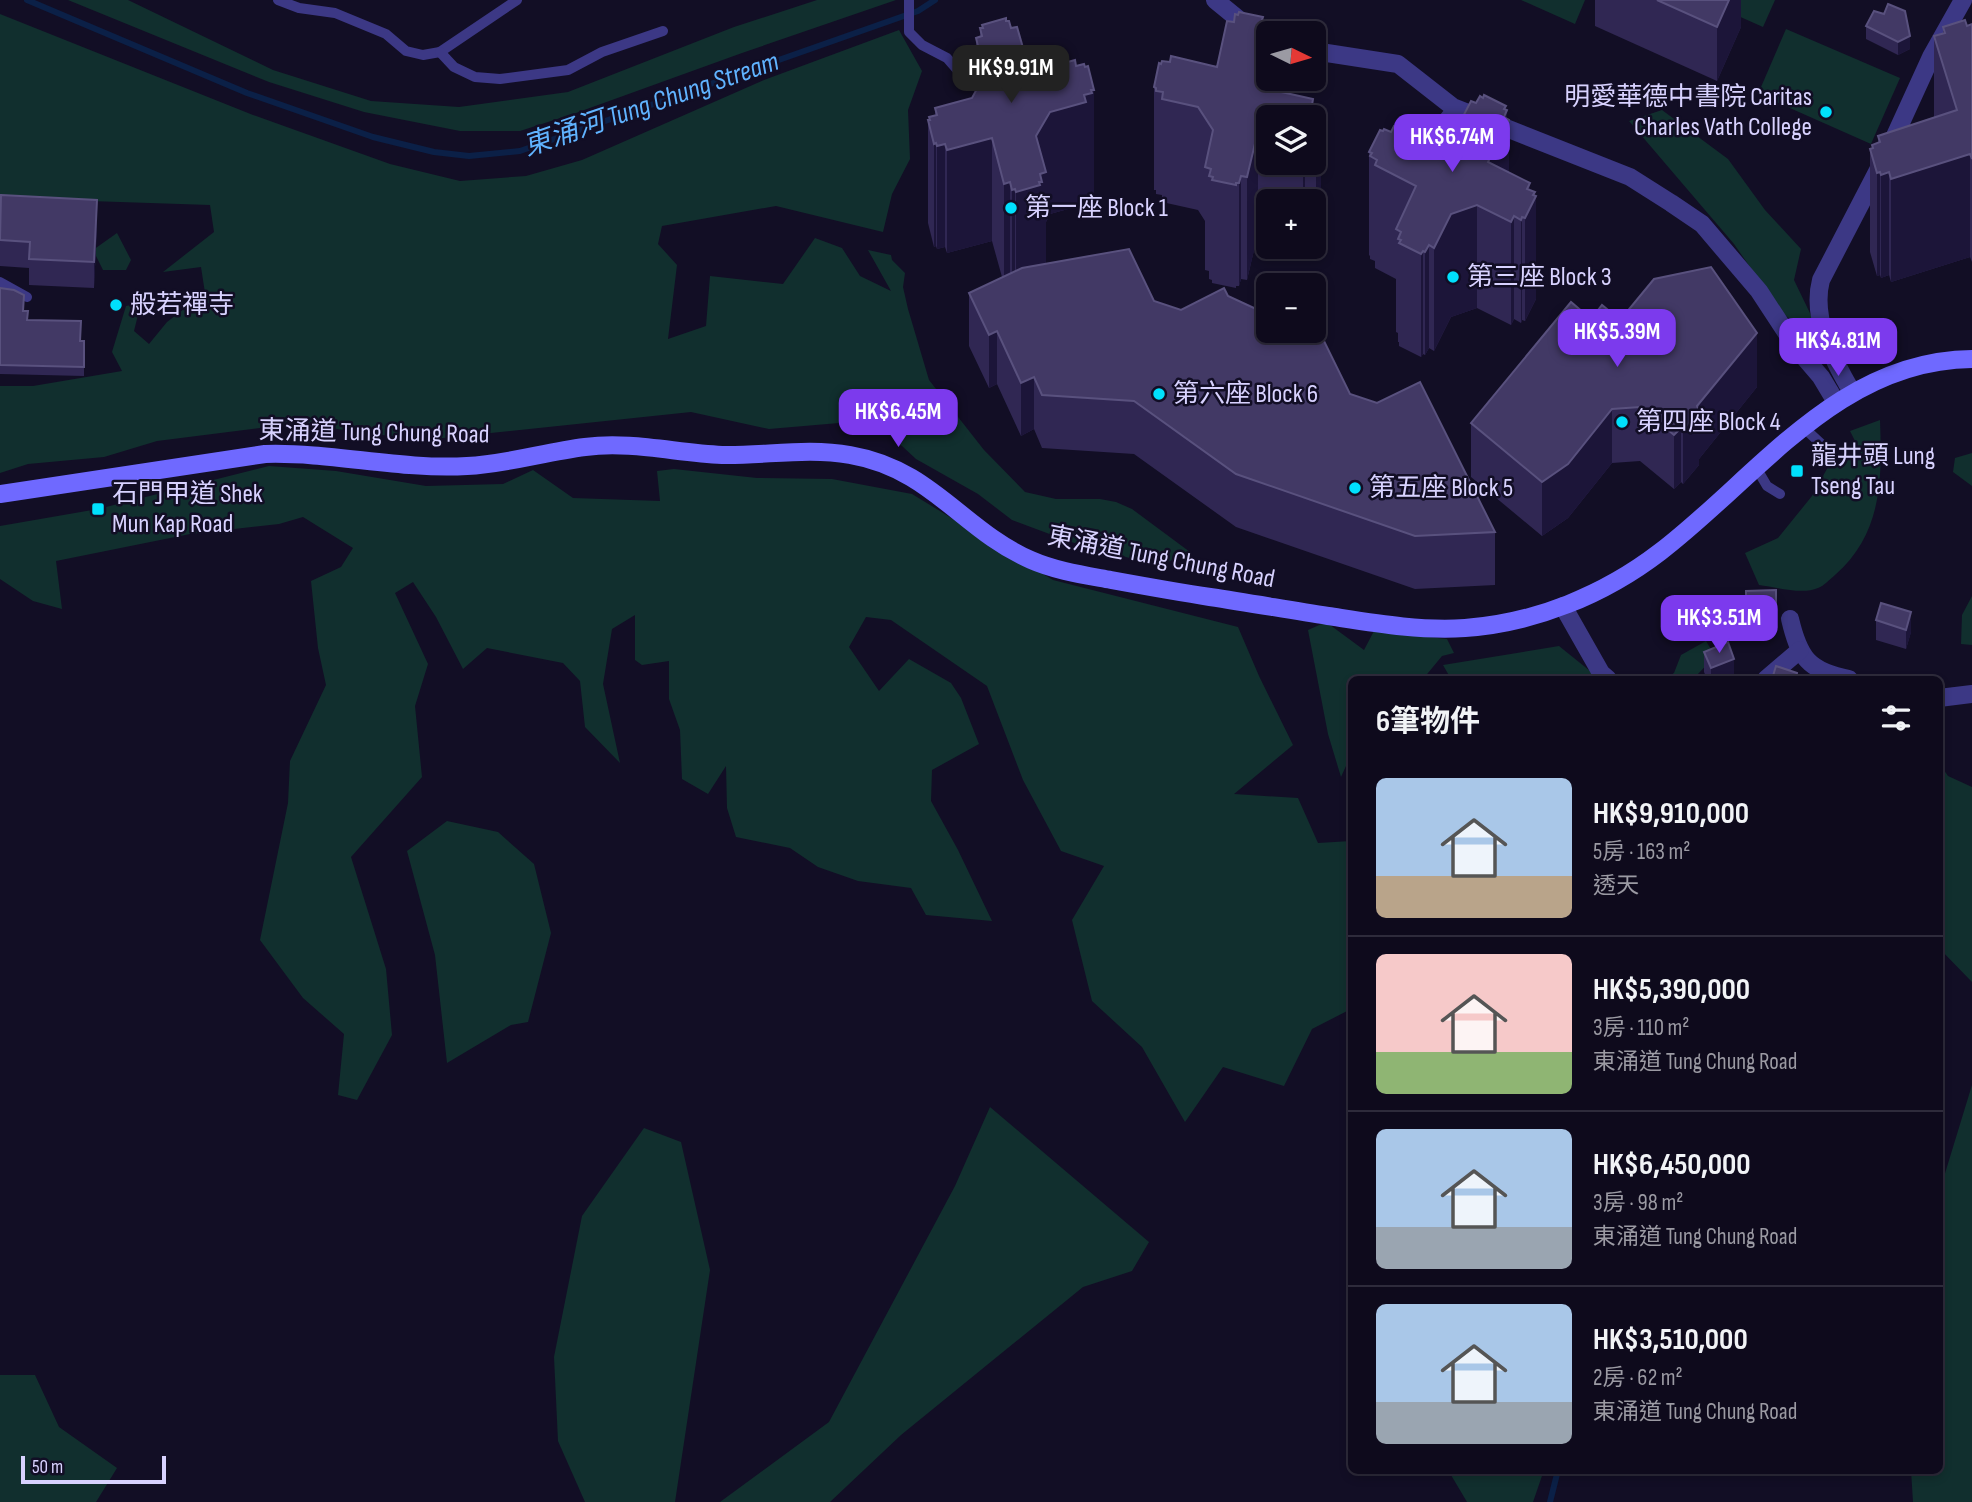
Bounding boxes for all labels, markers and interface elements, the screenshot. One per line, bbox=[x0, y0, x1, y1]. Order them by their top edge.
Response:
north arrow bbox=[1256, 21, 1326, 91]
map controls bbox=[1256, 21, 1326, 343]
water label: 東涌河 Tung Chung Stream bbox=[519, 45, 783, 163]
pin: HK$9.91M bbox=[939, 46, 1083, 105]
text: HK$9.91M bbox=[968, 54, 1054, 82]
place label: 明愛華德中書院 Caritas Charles Vath College bbox=[1564, 82, 1812, 143]
marker: 明愛華德中書院 Caritas Charles Vath College bbox=[1818, 104, 1834, 120]
button: layers bbox=[1256, 105, 1326, 175]
pin: HK$6.74M bbox=[1380, 114, 1524, 174]
text: HK$6.74M bbox=[1410, 123, 1494, 151]
button: + bbox=[1256, 189, 1326, 259]
place label: 第一座 Block 1 bbox=[1025, 193, 1168, 224]
marker: 第一座 Block 1 bbox=[1003, 200, 1019, 216]
place label: 第三座 Block 3 bbox=[1467, 262, 1612, 293]
marker: 第三座 Block 3 bbox=[1445, 269, 1461, 285]
button: − bbox=[1256, 273, 1326, 343]
place label: 般若禪寺 bbox=[130, 290, 234, 321]
marker: 般若禪寺 bbox=[108, 297, 124, 313]
pin: HK$5.39M bbox=[1545, 310, 1689, 369]
text: HK$5.39M bbox=[1574, 318, 1660, 346]
pin: HK$4.81M bbox=[1766, 318, 1910, 378]
text: HK$4.81M bbox=[1795, 327, 1881, 355]
place label: 第六座 Block 6 bbox=[1173, 379, 1318, 410]
marker: 第六座 Block 6 bbox=[1151, 386, 1167, 402]
pin: HK$6.45M bbox=[826, 390, 970, 449]
text: HK$6.45M bbox=[855, 398, 941, 426]
place label: 第四座 Block 4 bbox=[1636, 407, 1781, 438]
marker: 第四座 Block 4 bbox=[1614, 414, 1630, 430]
street label: 東涌道 Tung Chung Road bbox=[258, 415, 490, 451]
place label: 龍井頭 Lung Tseng Tau bbox=[1811, 441, 1935, 502]
marker: 龍井頭 Lung Tseng Tau bbox=[1789, 463, 1805, 479]
place label: 第五座 Block 5 bbox=[1369, 473, 1513, 504]
place label: 石門甲道 Shek Mun Kap Road bbox=[112, 479, 263, 540]
marker: 第五座 Block 5 bbox=[1347, 480, 1363, 496]
marker: 石門甲道 Shek Mun Kap Road bbox=[90, 501, 106, 517]
street label: 東涌道 Tung Chung Road bbox=[1045, 521, 1277, 595]
pin: HK$3.51M bbox=[1647, 596, 1791, 655]
text: HK$3.51M bbox=[1677, 604, 1761, 632]
icon: filters bbox=[1877, 699, 1915, 737]
text: 6筆物件 bbox=[1376, 704, 1480, 740]
text: HK$9,910,000 bbox=[1593, 796, 1749, 832]
icon: home bbox=[1432, 806, 1516, 890]
text: 5房 · 163 m² bbox=[1593, 838, 1690, 866]
text: 透天 bbox=[1593, 872, 1639, 900]
text: HK$5,390,000 bbox=[1593, 972, 1750, 1008]
icon: home bbox=[1432, 982, 1516, 1066]
text: 3房 · 110 m² bbox=[1593, 1014, 1689, 1042]
text: 東涌道 Tung Chung Road bbox=[1593, 1048, 1797, 1076]
text: HK$6,450,000 bbox=[1593, 1147, 1751, 1183]
icon: home bbox=[1432, 1157, 1516, 1241]
text: 3房 · 98 m² bbox=[1593, 1189, 1683, 1217]
text: 東涌道 Tung Chung Road bbox=[1593, 1223, 1797, 1251]
text: HK$3,510,000 bbox=[1593, 1322, 1748, 1358]
icon: home bbox=[1432, 1332, 1516, 1416]
text: 2房 · 62 m² bbox=[1593, 1364, 1683, 1392]
text: 東涌道 Tung Chung Road bbox=[1593, 1398, 1797, 1426]
scale bar bbox=[21, 1453, 166, 1485]
text: 50 m bbox=[32, 1456, 63, 1479]

